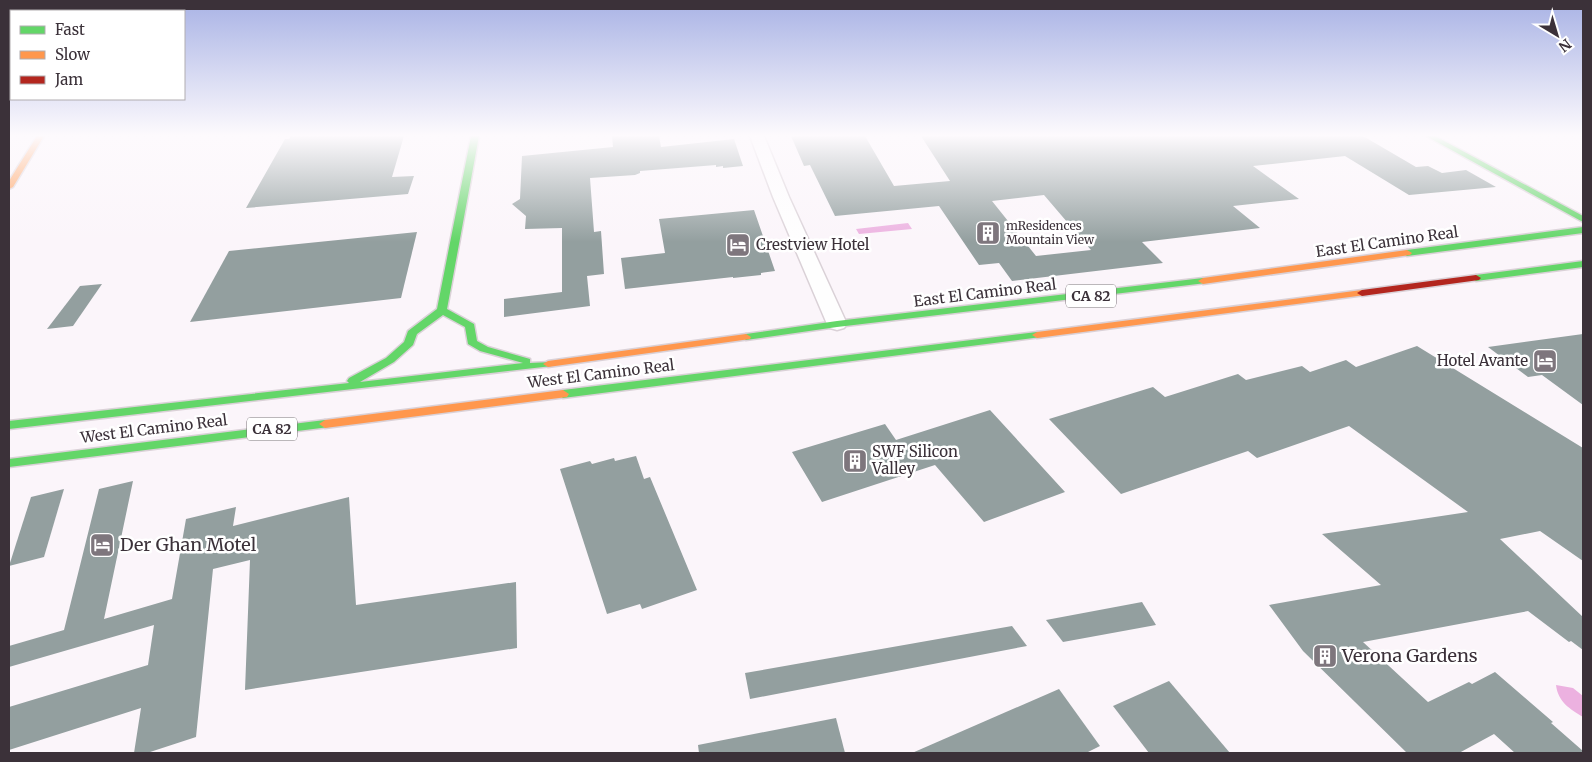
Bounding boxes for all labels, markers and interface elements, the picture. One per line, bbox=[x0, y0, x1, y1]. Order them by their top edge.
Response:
legend bbox=[10, 10, 185, 100]
north arrow bbox=[1532, 10, 1582, 60]
text: Fast bbox=[55, 20, 85, 39]
text: N bbox=[1555, 35, 1575, 56]
text: Slow bbox=[55, 45, 90, 64]
text: Jam bbox=[54, 70, 83, 89]
place label: mResidences Mountain View bbox=[1006, 218, 1095, 247]
building icon: mResidences Mountain View bbox=[975, 220, 1001, 246]
street label: East El Camino Real bbox=[1314, 222, 1460, 261]
hotel icon: Crestview Hotel bbox=[725, 232, 751, 258]
place label: Crestview Hotel bbox=[756, 235, 870, 254]
street label: East El Camino Real bbox=[912, 274, 1058, 311]
road number: CA 82 bbox=[1066, 284, 1116, 308]
hotel icon: Hotel Avante bbox=[1532, 348, 1558, 374]
place label: Hotel Avante bbox=[1437, 351, 1528, 370]
street label: West El Camino Real bbox=[525, 355, 676, 392]
street label: West El Camino Real bbox=[78, 410, 229, 447]
road number: CA 82 bbox=[247, 418, 297, 440]
place label: SWF Silicon Valley bbox=[871, 442, 958, 478]
building icon: SWF Silicon Valley bbox=[842, 448, 868, 474]
hotel icon: Der Ghan Motel bbox=[89, 532, 115, 558]
place label: Der Ghan Motel bbox=[120, 533, 257, 556]
building icon: Verona Gardens bbox=[1312, 643, 1338, 669]
place label: Verona Gardens bbox=[1341, 644, 1478, 667]

